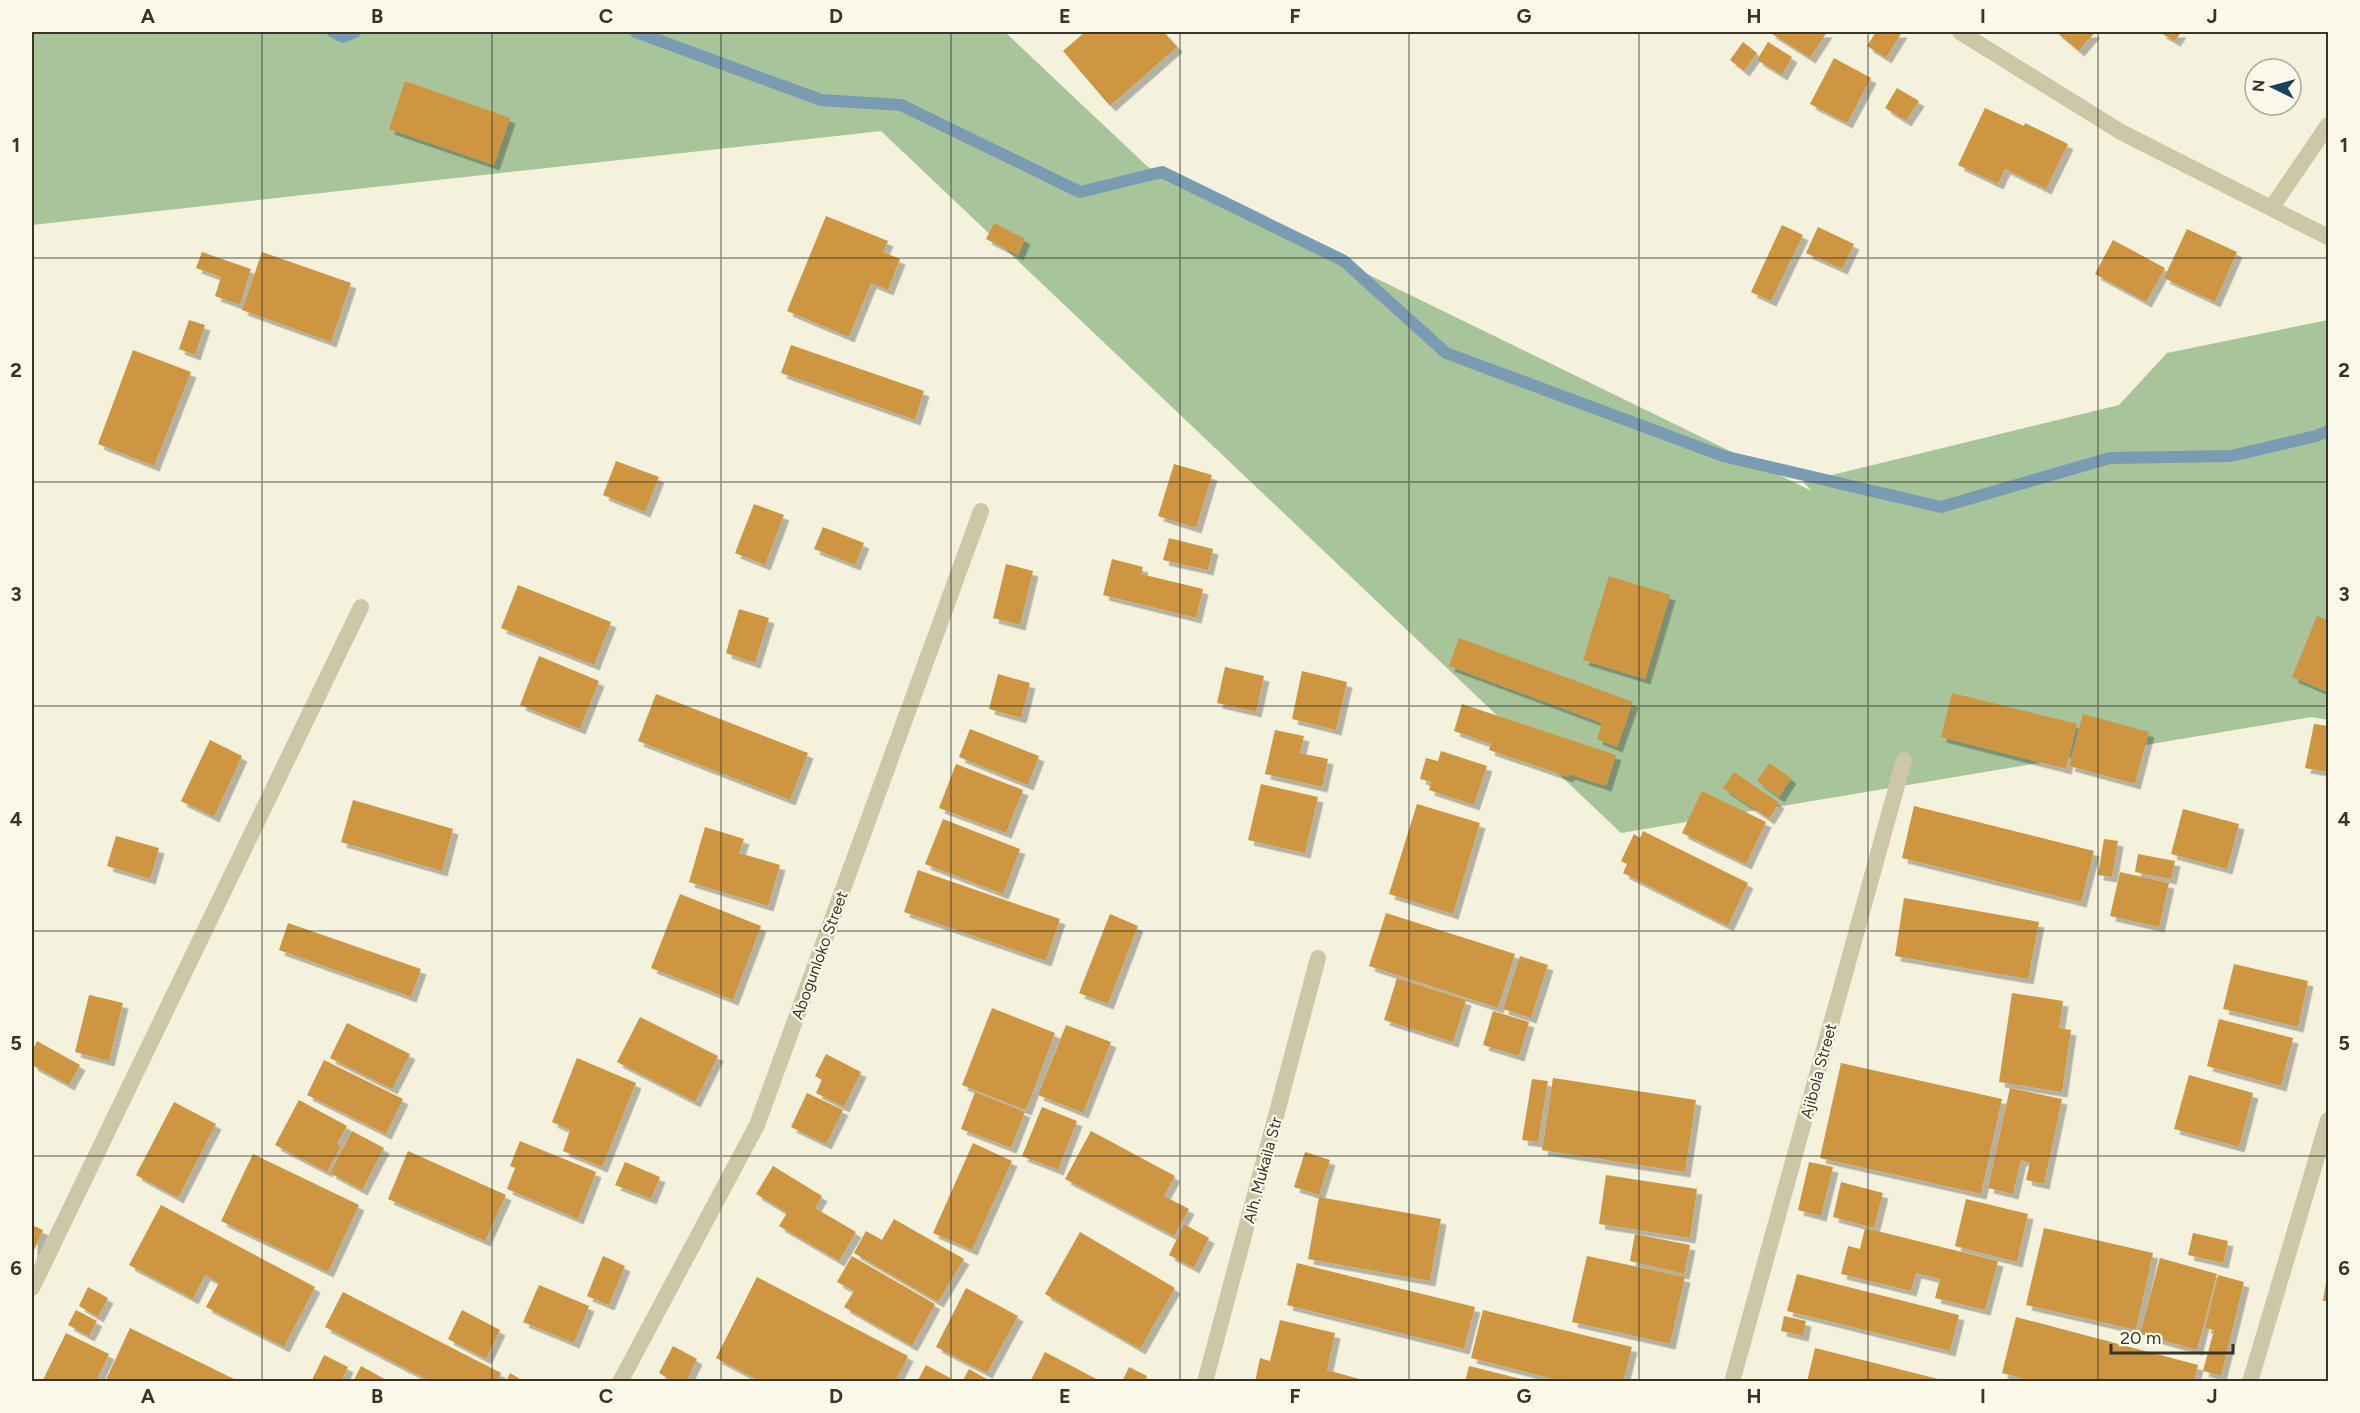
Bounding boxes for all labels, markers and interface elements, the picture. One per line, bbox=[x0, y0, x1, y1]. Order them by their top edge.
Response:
text: A bbox=[141, 4, 156, 28]
text: B bbox=[371, 4, 383, 28]
text: C bbox=[599, 4, 613, 28]
text: D bbox=[829, 4, 843, 28]
text: E bbox=[1059, 4, 1071, 28]
text: F bbox=[1289, 4, 1301, 28]
text: G bbox=[1517, 4, 1532, 28]
text: H bbox=[1747, 4, 1762, 28]
text: I bbox=[1980, 4, 1986, 28]
text: J bbox=[2206, 4, 2218, 28]
north arrow bbox=[2243, 57, 2303, 117]
text: N bbox=[2249, 79, 2269, 93]
text: 1 bbox=[12, 133, 20, 157]
text: 1 bbox=[2340, 133, 2348, 157]
text: 2 bbox=[10, 358, 22, 382]
text: 2 bbox=[2338, 358, 2350, 382]
text: 3 bbox=[10, 582, 22, 606]
text: 3 bbox=[2338, 582, 2350, 606]
text: 4 bbox=[10, 807, 23, 831]
text: 4 bbox=[2338, 807, 2351, 831]
street label: Abogunloko Street bbox=[787, 888, 852, 1022]
street label: Ajibola Street bbox=[1797, 1021, 1840, 1121]
text: 5 bbox=[10, 1031, 22, 1055]
text: 5 bbox=[2338, 1031, 2350, 1055]
street label: Alh. Mukaila Str bbox=[1239, 1114, 1286, 1225]
text: 6 bbox=[10, 1256, 22, 1280]
text: 6 bbox=[2338, 1256, 2350, 1280]
scale bar bbox=[2111, 1317, 2232, 1355]
text: 20 m bbox=[2120, 1327, 2161, 1349]
text: A bbox=[141, 1384, 156, 1408]
text: B bbox=[371, 1384, 383, 1408]
text: C bbox=[599, 1384, 613, 1408]
text: D bbox=[829, 1384, 843, 1408]
text: E bbox=[1059, 1384, 1071, 1408]
text: F bbox=[1289, 1384, 1301, 1408]
text: G bbox=[1517, 1384, 1532, 1408]
text: H bbox=[1747, 1384, 1762, 1408]
text: I bbox=[1980, 1384, 1986, 1408]
text: J bbox=[2206, 1384, 2218, 1408]

